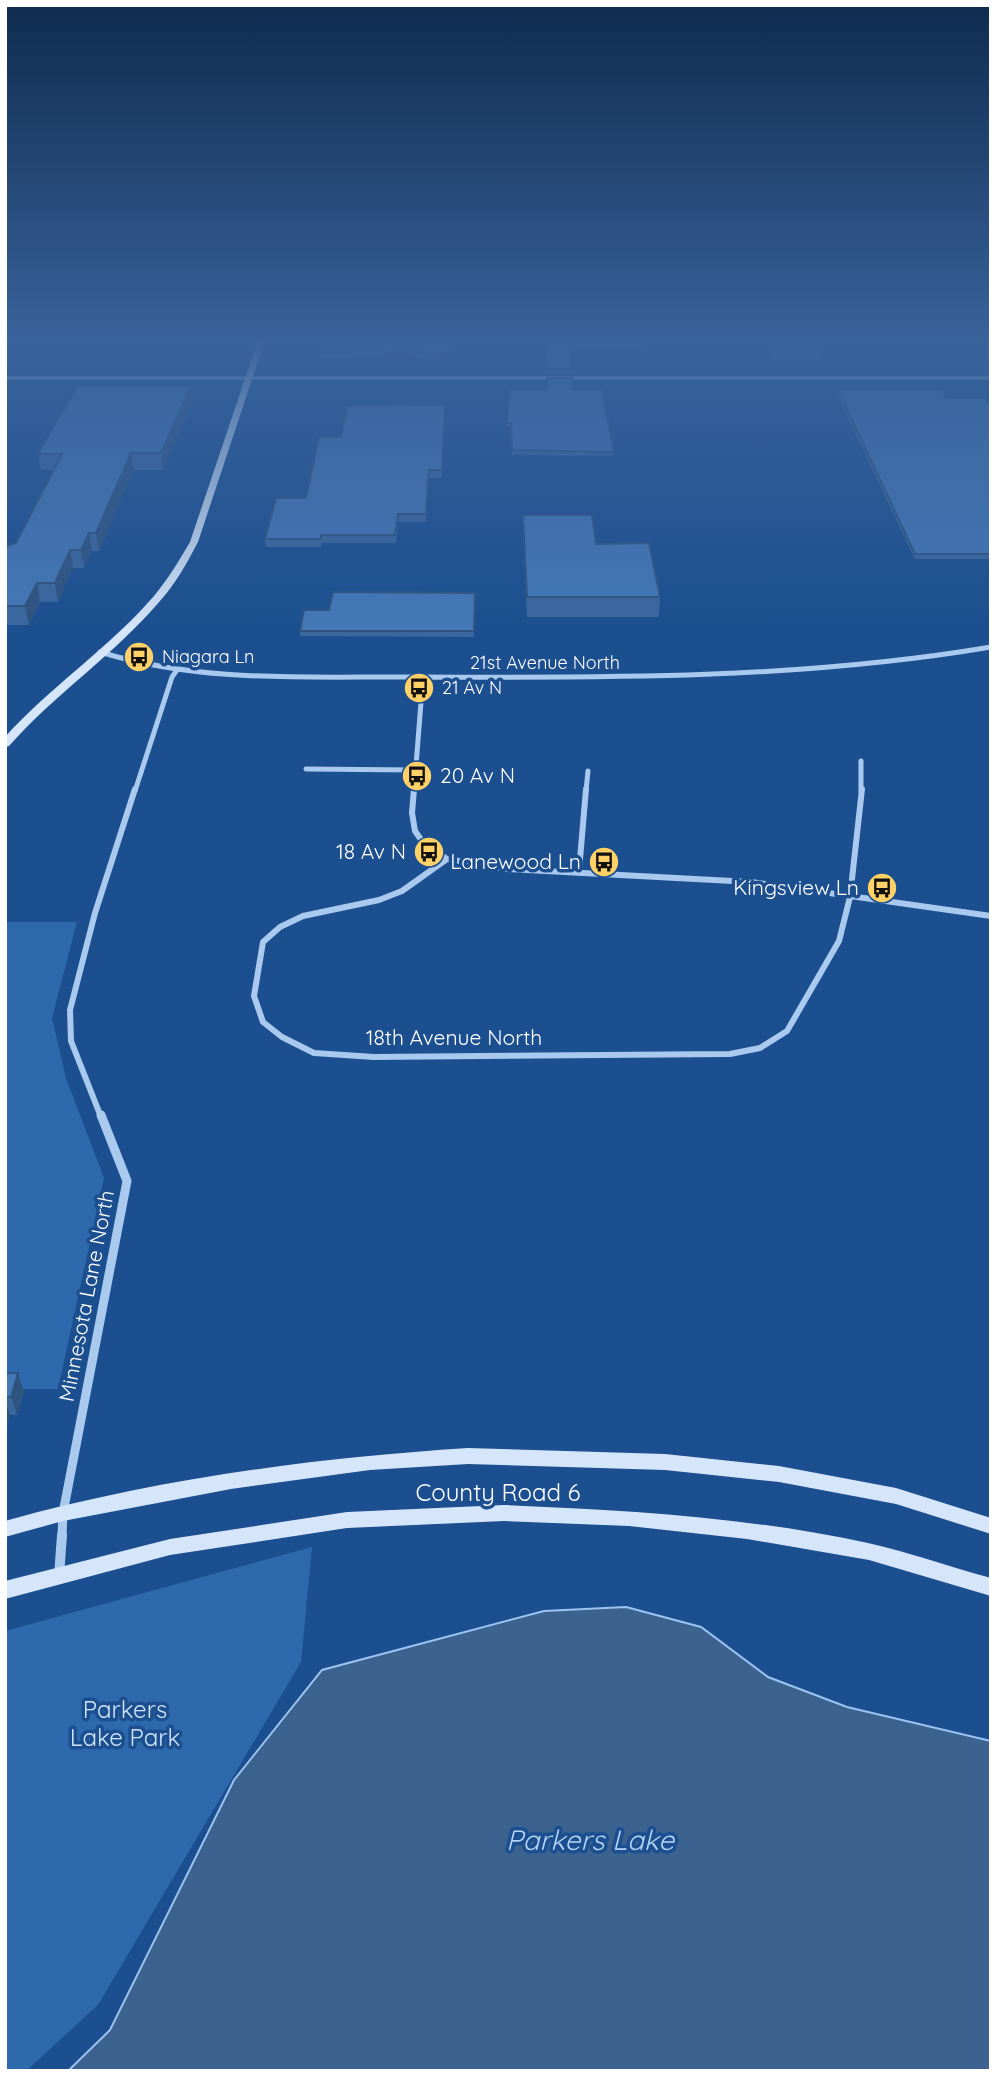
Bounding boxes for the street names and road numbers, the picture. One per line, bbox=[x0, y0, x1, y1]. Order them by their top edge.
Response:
street label: 21st Avenue North bbox=[470, 651, 620, 674]
street label: 18th Avenue North bbox=[366, 1024, 542, 1050]
street label: Minnesota Lane North bbox=[53, 1188, 119, 1404]
street label: County Road 6 bbox=[415, 1477, 581, 1507]

